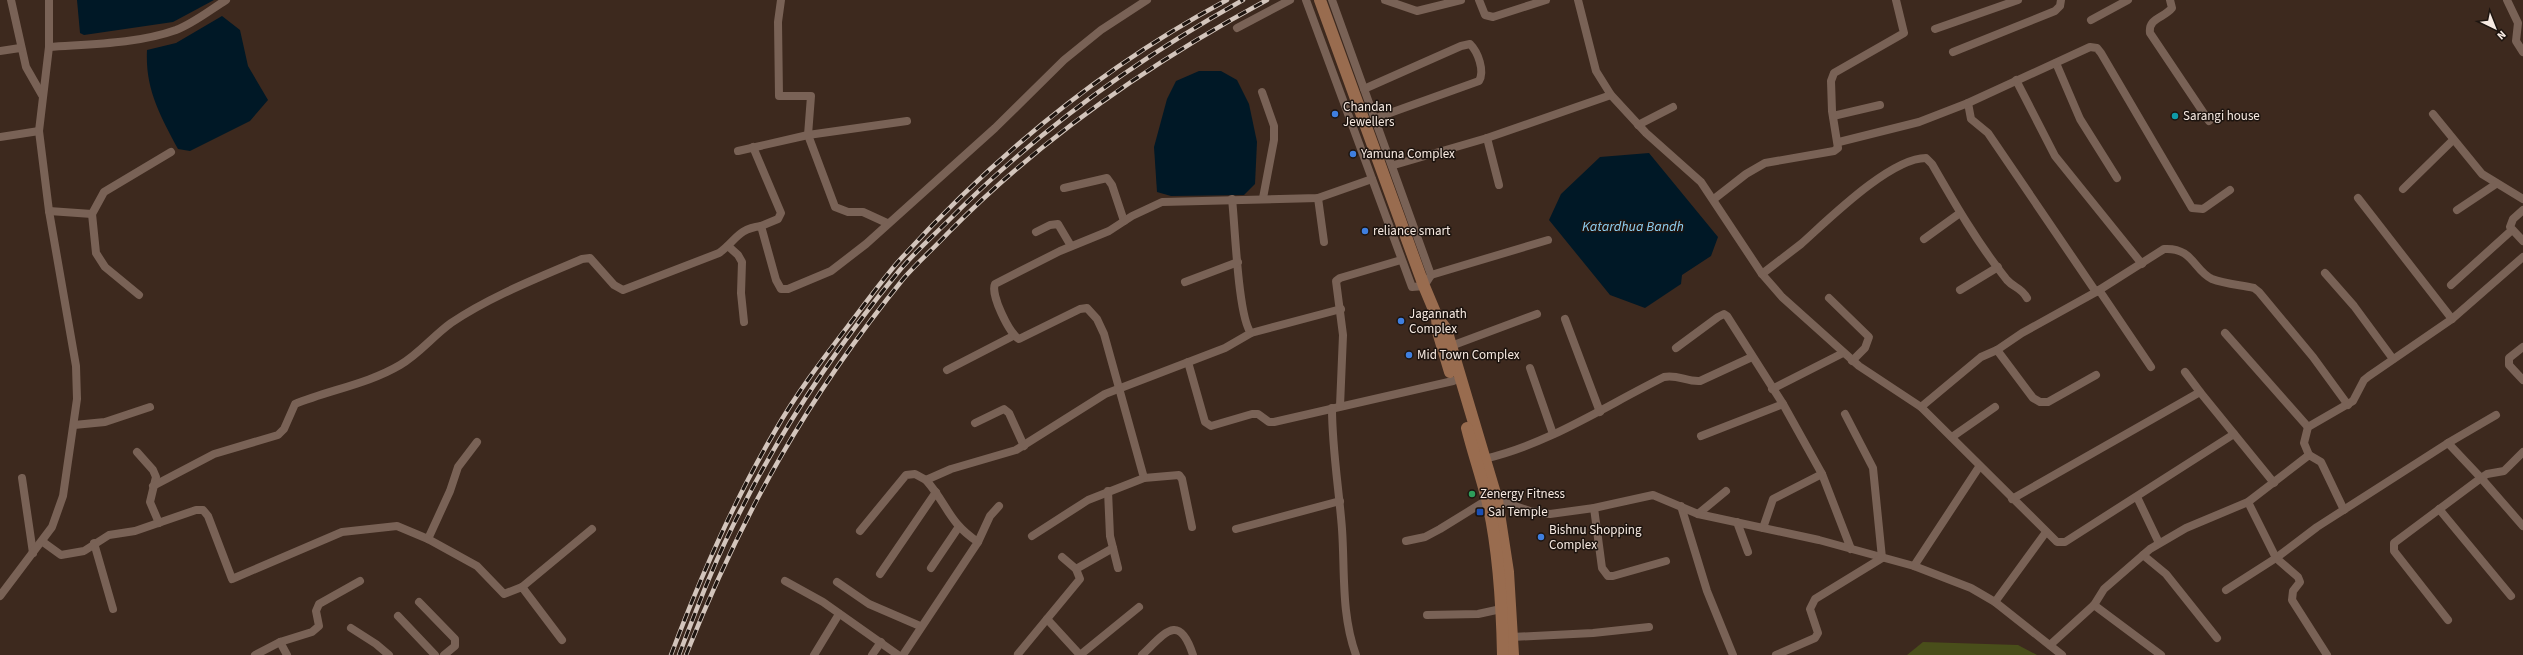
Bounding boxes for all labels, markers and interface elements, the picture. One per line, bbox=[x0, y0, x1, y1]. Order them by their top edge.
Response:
north arrow bbox=[2475, 8, 2515, 48]
text: N bbox=[2494, 27, 2509, 43]
place label: Chandan Jewellers bbox=[1343, 98, 1395, 131]
place label: Sarangi house bbox=[2183, 107, 2260, 125]
marker: Chandan Jewellers bbox=[1330, 109, 1340, 119]
marker: Sarangi house bbox=[2170, 111, 2180, 121]
place label: Yamuna Complex bbox=[1360, 145, 1455, 163]
marker: Yamuna Complex bbox=[1348, 149, 1358, 159]
water label: Katardhua Bandh bbox=[1582, 217, 1684, 237]
place label: reliance smart bbox=[1373, 222, 1451, 240]
marker: reliance smart bbox=[1360, 226, 1370, 236]
place label: Jagannath Complex bbox=[1409, 305, 1467, 338]
marker: Jagannath Complex bbox=[1396, 316, 1406, 326]
place label: Mid Town Complex bbox=[1417, 346, 1520, 364]
marker: Mid Town Complex bbox=[1404, 350, 1414, 360]
place label: Zenergy Fitness bbox=[1480, 485, 1566, 503]
marker: Zenergy Fitness bbox=[1467, 489, 1477, 499]
place label: Sai Temple bbox=[1488, 503, 1548, 521]
marker: Sai Temple bbox=[1475, 507, 1485, 517]
place label: Bishnu Shopping Complex bbox=[1549, 521, 1642, 554]
marker: Bishnu Shopping Complex bbox=[1536, 532, 1546, 542]

